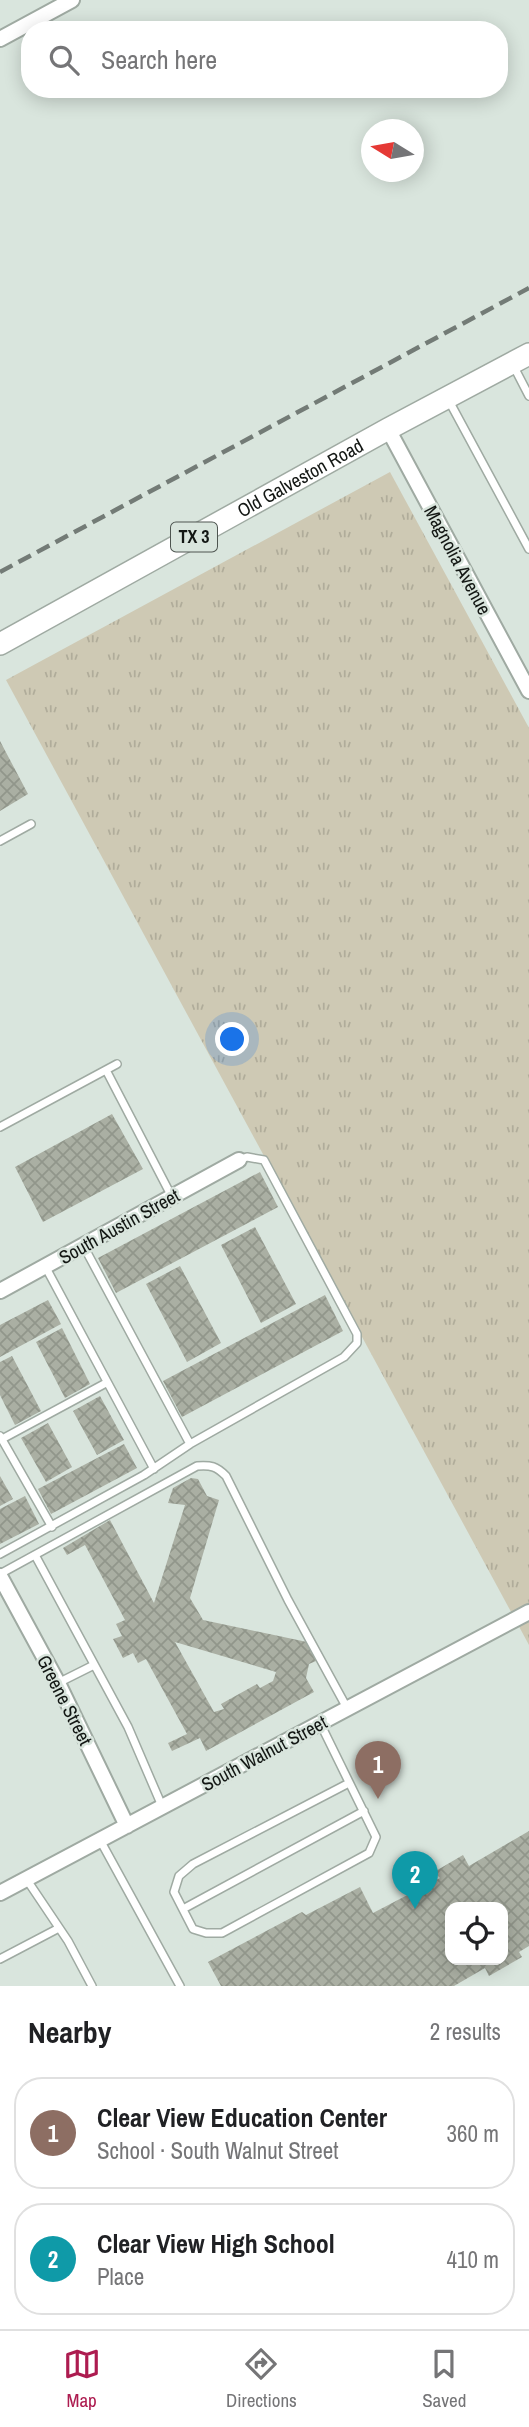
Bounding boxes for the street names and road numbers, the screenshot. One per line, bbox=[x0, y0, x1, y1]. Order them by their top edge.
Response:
street label: Old Galveston Road bbox=[232, 432, 368, 523]
street label: Magnolia Avenue bbox=[418, 501, 498, 619]
road number: TX 3 bbox=[171, 522, 217, 552]
street label: South Austin Street bbox=[54, 1182, 185, 1270]
street label: Greene Street bbox=[31, 1650, 99, 1750]
street label: South Walnut Street bbox=[197, 1709, 332, 1797]

